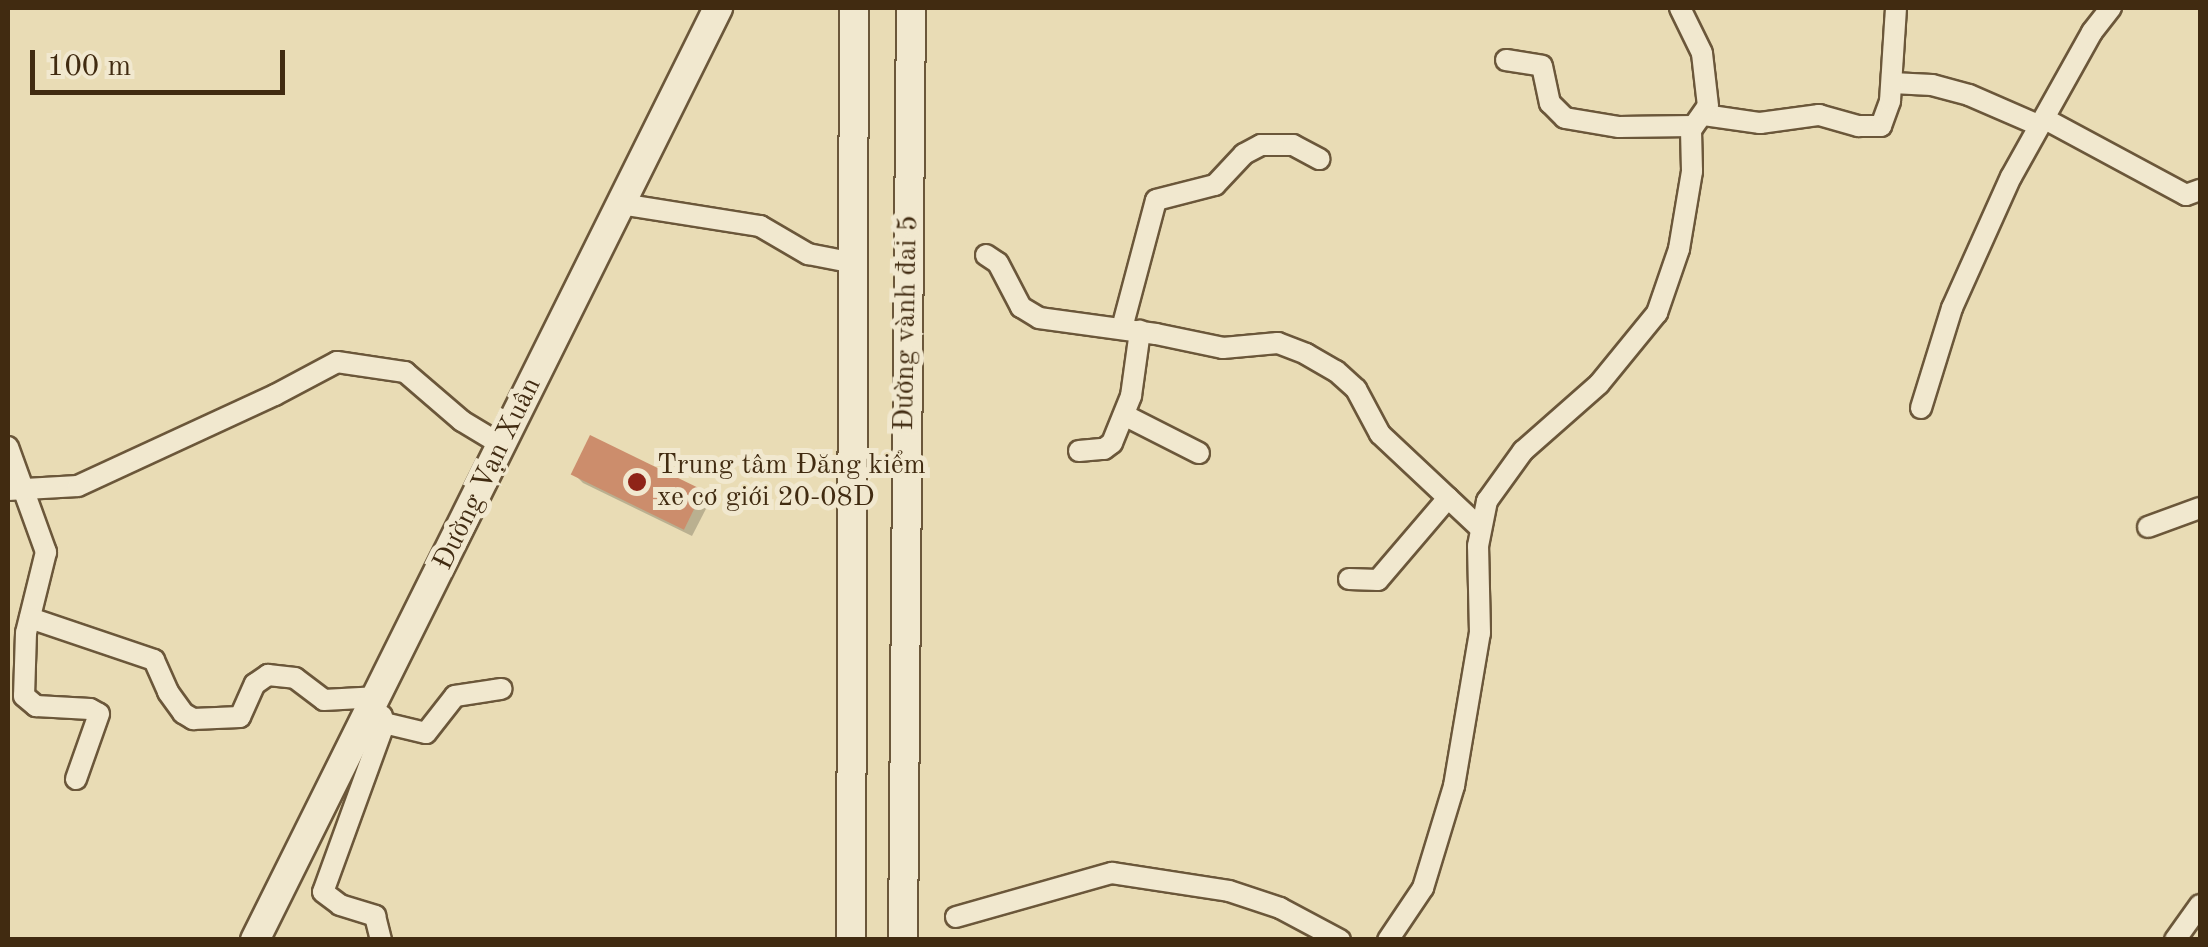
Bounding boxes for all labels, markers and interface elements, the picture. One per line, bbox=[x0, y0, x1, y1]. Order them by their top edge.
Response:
scale bar bbox=[35, 30, 290, 92]
text: 100 m bbox=[47, 52, 131, 82]
street label: Đường vành đai 5 bbox=[888, 215, 926, 431]
street label: Đường Vạn Xuân bbox=[427, 372, 549, 576]
place label: Trung tâm Đăng kiểm xe cơ giới 20-08D bbox=[657, 449, 926, 515]
marker: Trung tâm Đăng kiểm xe cơ giới 20-08D bbox=[626, 471, 648, 493]

